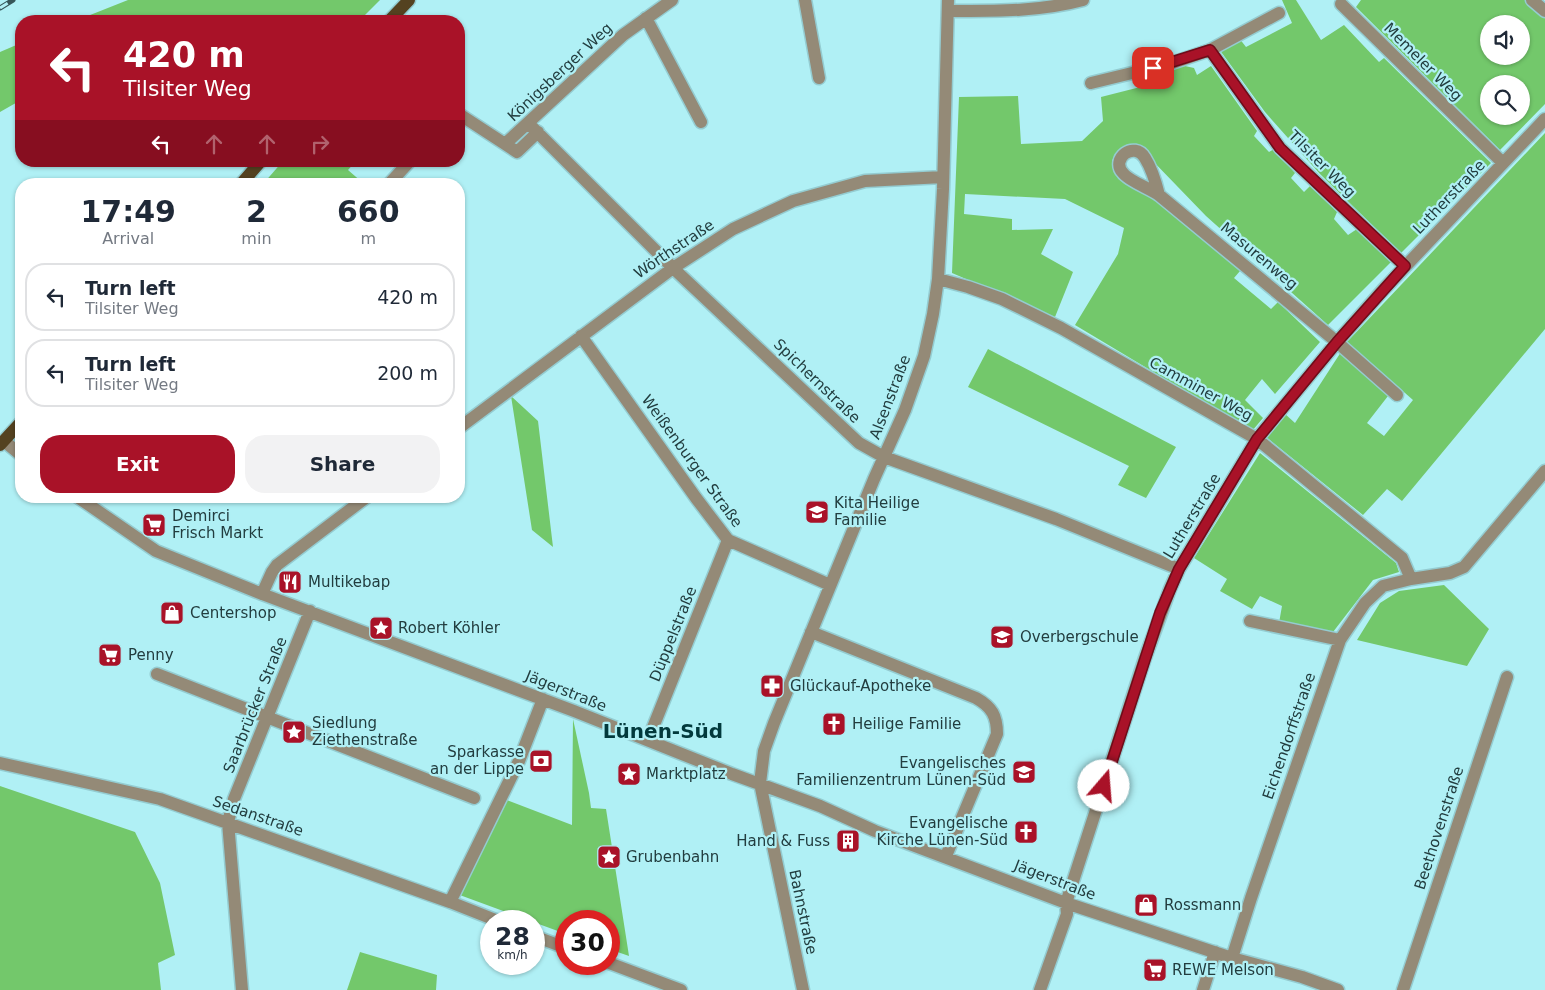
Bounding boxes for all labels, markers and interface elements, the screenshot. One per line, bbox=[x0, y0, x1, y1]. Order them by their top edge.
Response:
map controls bbox=[1480, 15, 1530, 125]
button: sound bbox=[1480, 15, 1530, 65]
street label: Königsberger Weg bbox=[504, 19, 616, 125]
street label: Memeler Weg bbox=[1380, 19, 1466, 105]
icon: left bbox=[40, 35, 105, 100]
text: 420 m bbox=[123, 35, 245, 75]
pin bbox=[1132, 47, 1174, 89]
icon: arrive bbox=[1139, 54, 1167, 82]
button: search bbox=[1480, 75, 1530, 125]
text: Tilsiter Weg bbox=[123, 76, 252, 101]
street label: Tilsiter Weg bbox=[1284, 126, 1359, 201]
icon: left bbox=[147, 130, 175, 158]
icon: ahead bbox=[200, 130, 228, 158]
icon: ahead bbox=[253, 130, 281, 158]
icon: right bbox=[306, 130, 334, 158]
street label: Lutherstraße bbox=[1409, 156, 1489, 238]
text: 17:49 bbox=[80, 194, 176, 229]
text: 2 bbox=[246, 194, 267, 229]
text: 660 bbox=[337, 194, 400, 229]
street label: Wörthstraße bbox=[631, 216, 717, 282]
street label: Masurenweg bbox=[1217, 219, 1301, 293]
text: Arrival bbox=[102, 229, 154, 248]
text: min bbox=[241, 229, 272, 248]
text: m bbox=[360, 229, 376, 248]
text: Turn left bbox=[85, 277, 176, 299]
icon: left bbox=[42, 283, 70, 311]
text: 420 m bbox=[377, 286, 438, 308]
text: Tilsiter Weg bbox=[85, 299, 179, 318]
street label: Spichernstraße bbox=[770, 335, 864, 427]
street label: Alsenstraße bbox=[866, 352, 914, 442]
text: Turn left bbox=[85, 353, 176, 375]
street label: Camminer Weg bbox=[1146, 353, 1256, 425]
icon: left bbox=[42, 359, 70, 387]
text: 200 m bbox=[377, 362, 438, 384]
text: Tilsiter Weg bbox=[85, 375, 179, 394]
street label: Weißenburger Straße bbox=[638, 391, 746, 531]
button: Exit bbox=[40, 435, 235, 493]
button: Share bbox=[245, 435, 440, 493]
street label: Lutherstraße bbox=[1160, 470, 1224, 562]
place label: Kita Heilige Familie bbox=[834, 494, 920, 529]
school or university icon: Kita Heilige Familie bbox=[804, 499, 830, 525]
place label: Demirci Frisch Markt bbox=[172, 507, 263, 542]
supermarket icon: Demirci Frisch Markt bbox=[141, 512, 167, 538]
restaurant icon: Multikebap bbox=[277, 569, 303, 595]
place label: Multikebap bbox=[308, 573, 390, 591]
street label: Düppelstraße bbox=[646, 584, 700, 684]
shop icon: Centershop bbox=[159, 600, 185, 626]
place label: Centershop bbox=[190, 604, 277, 622]
place icon: Robert Köhler bbox=[368, 615, 394, 641]
place label: Robert Köhler bbox=[398, 619, 501, 637]
school or university icon: Overbergschule bbox=[989, 624, 1015, 650]
place label: Overbergschule bbox=[1020, 628, 1139, 646]
street label: Saarbrücker Straße bbox=[219, 634, 291, 776]
supermarket icon: Penny bbox=[97, 642, 123, 668]
place label: Penny bbox=[128, 646, 174, 664]
street label: Jägerstraße bbox=[522, 666, 609, 716]
street label: Eichendorffstraße bbox=[1259, 670, 1319, 802]
pharmacy icon: Glückauf-Apotheke bbox=[759, 673, 785, 699]
place label: Glückauf-Apotheke bbox=[790, 677, 931, 695]
church icon: Heilige Familie bbox=[821, 711, 847, 737]
place label: Siedlung Ziethenstraße bbox=[312, 714, 418, 749]
place label: Heilige Familie bbox=[852, 715, 961, 733]
place icon: Siedlung Ziethenstraße bbox=[281, 719, 307, 745]
district label: Lünen-Süd bbox=[603, 719, 723, 743]
place label: Sparkasse an der Lippe bbox=[430, 743, 524, 778]
bank icon: Sparkasse an der Lippe bbox=[528, 748, 554, 774]
place label: Evangelisches Familienzentrum Lünen-Süd bbox=[796, 754, 1006, 789]
school or university icon: Evangelisches Familienzentrum Lünen-Süd bbox=[1011, 759, 1037, 785]
position arrow bbox=[1077, 759, 1129, 811]
place icon: Marktplatz bbox=[616, 761, 642, 787]
street label: Beethovenstraße bbox=[1411, 764, 1467, 892]
place label: Marktplatz bbox=[646, 765, 726, 783]
street label: Sedanstraße bbox=[210, 792, 306, 840]
place label: Evangelische Kirche Lünen-Süd bbox=[877, 814, 1008, 849]
church icon: Evangelische Kirche Lünen-Süd bbox=[1013, 819, 1039, 845]
building icon: Hand & Fuss bbox=[835, 828, 861, 854]
place label: Hand & Fuss bbox=[736, 832, 830, 850]
place icon: Grubenbahn bbox=[596, 844, 622, 870]
place label: Grubenbahn bbox=[626, 848, 719, 866]
street label: Jägerstraße bbox=[1011, 856, 1098, 904]
street label: Bahnstraße bbox=[785, 868, 821, 956]
shop icon: Rossmann bbox=[1133, 892, 1159, 918]
place label: Rossmann bbox=[1164, 896, 1241, 914]
speed limit sign: 30 bbox=[555, 910, 620, 975]
text: 28 bbox=[495, 922, 530, 951]
text: km/h bbox=[497, 948, 528, 962]
supermarket icon: REWE Melson bbox=[1142, 957, 1168, 983]
place label: REWE Melson bbox=[1172, 961, 1274, 979]

